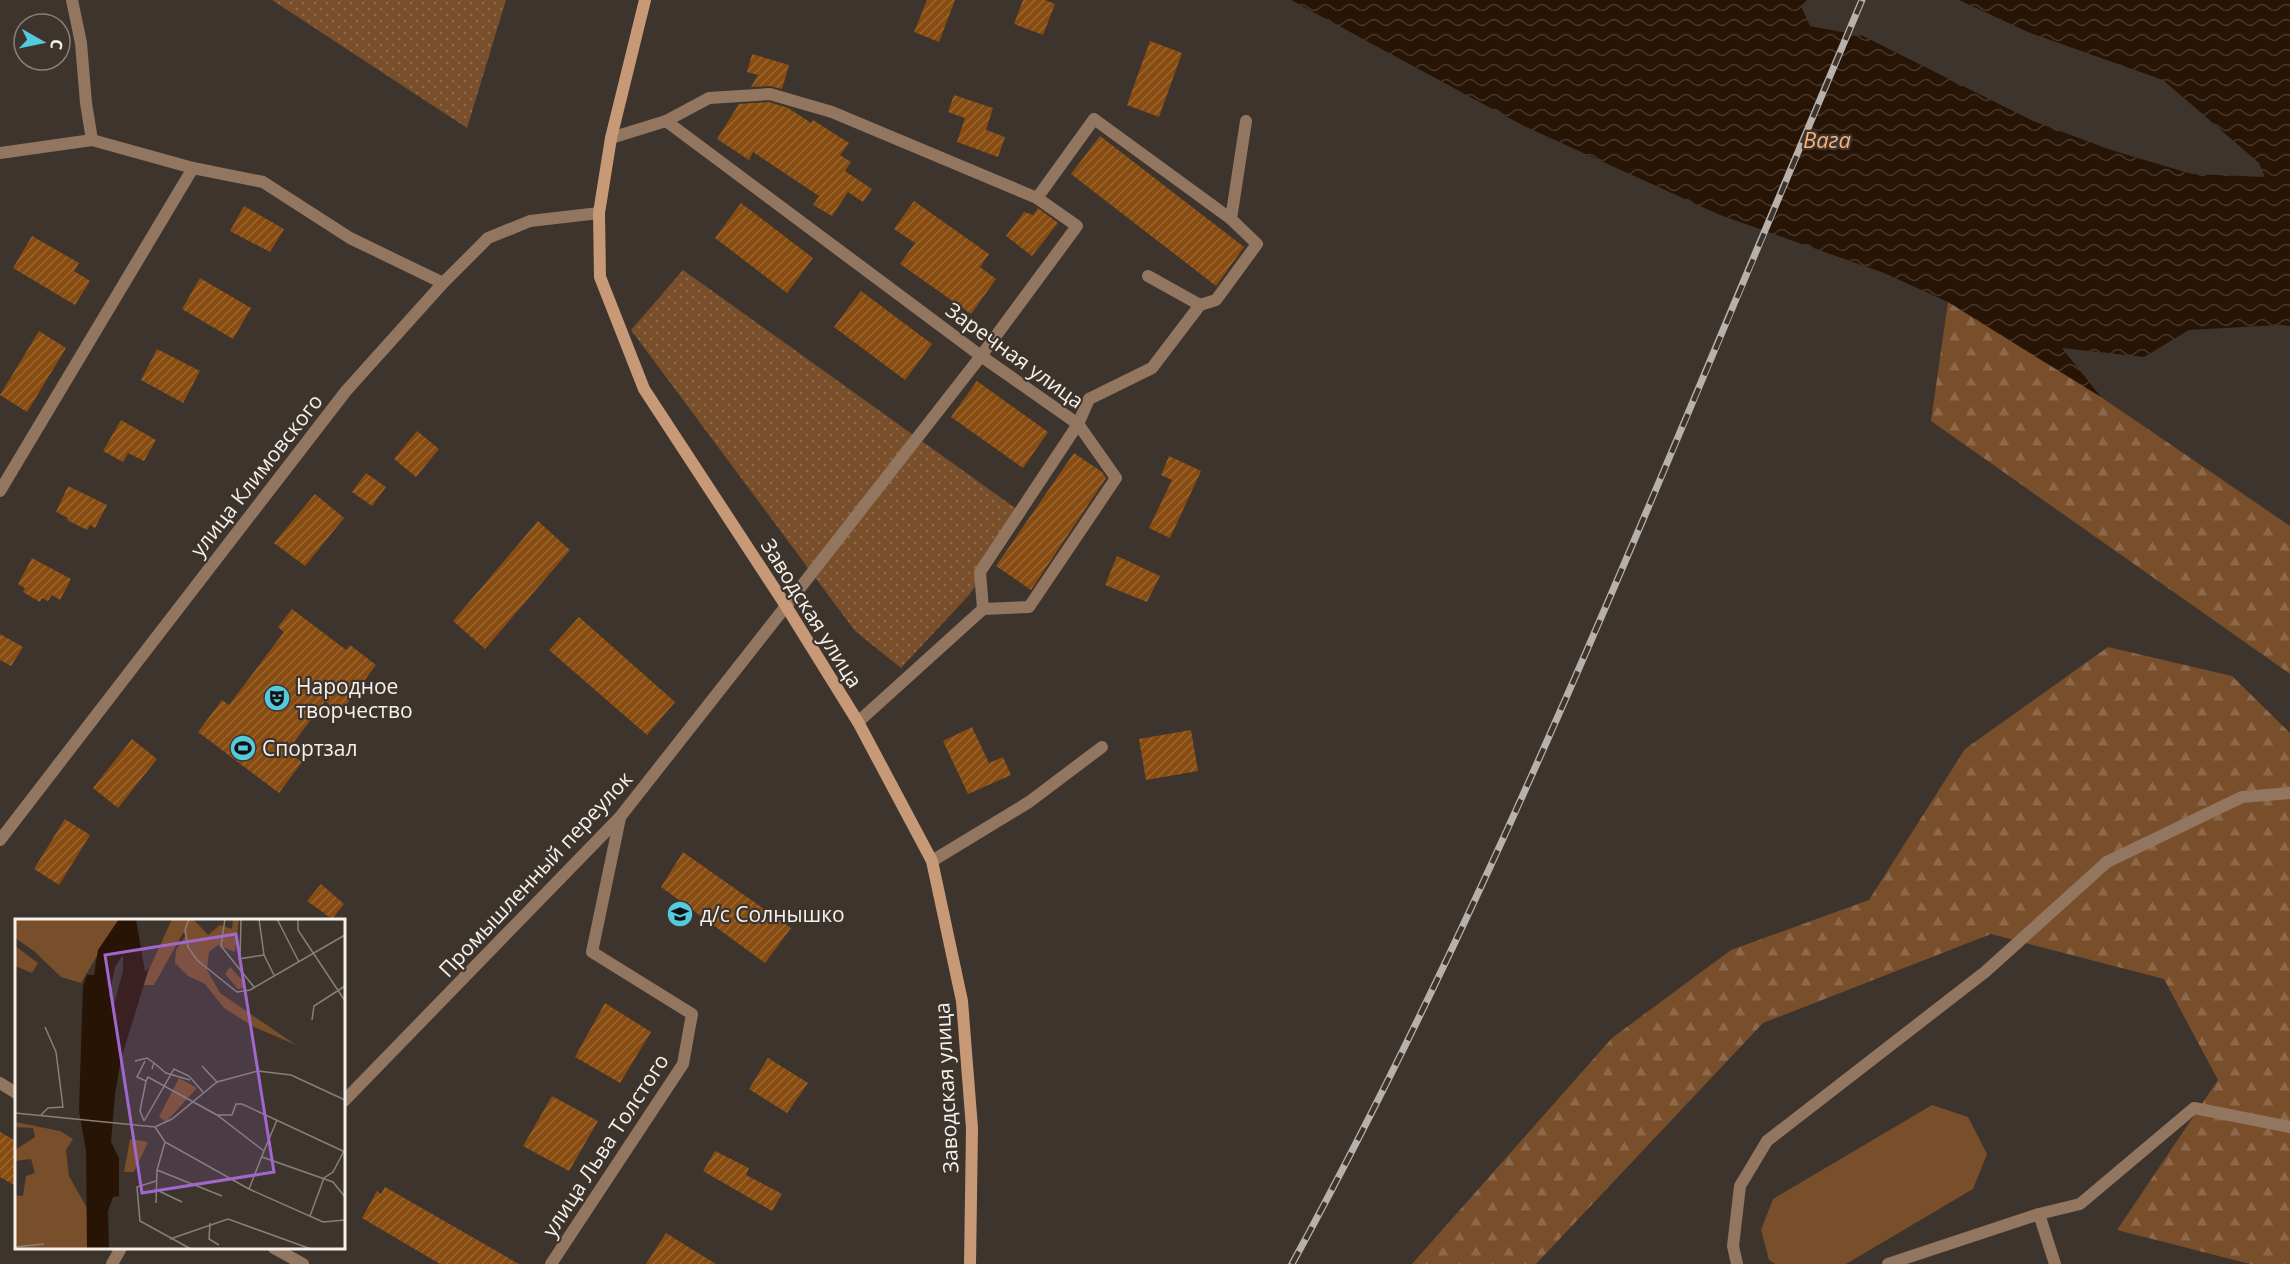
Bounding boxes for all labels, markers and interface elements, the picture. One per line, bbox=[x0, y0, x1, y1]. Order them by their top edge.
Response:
north arrow bbox=[12, 12, 72, 72]
text: С bbox=[45, 38, 68, 51]
water label: Вага bbox=[1803, 124, 1851, 154]
street label: Заречная улица bbox=[940, 295, 1090, 415]
street label: улица Климовского bbox=[184, 388, 328, 562]
street label: Заводская улица bbox=[755, 533, 869, 693]
place label: Народное творчество bbox=[296, 672, 413, 724]
theatre icon: Народное творчество bbox=[262, 683, 292, 713]
sports icon: Спортзал bbox=[228, 733, 258, 763]
place label: Спортзал bbox=[262, 734, 357, 762]
street label: Промышленный переулок bbox=[432, 765, 638, 983]
school or university icon: д/с Солнышко bbox=[665, 899, 695, 929]
place label: д/с Солнышко bbox=[700, 900, 845, 928]
inset map bbox=[15, 919, 345, 1249]
street label: Заводская улица bbox=[928, 1002, 964, 1174]
street label: улица Льва Толстого bbox=[535, 1048, 675, 1242]

